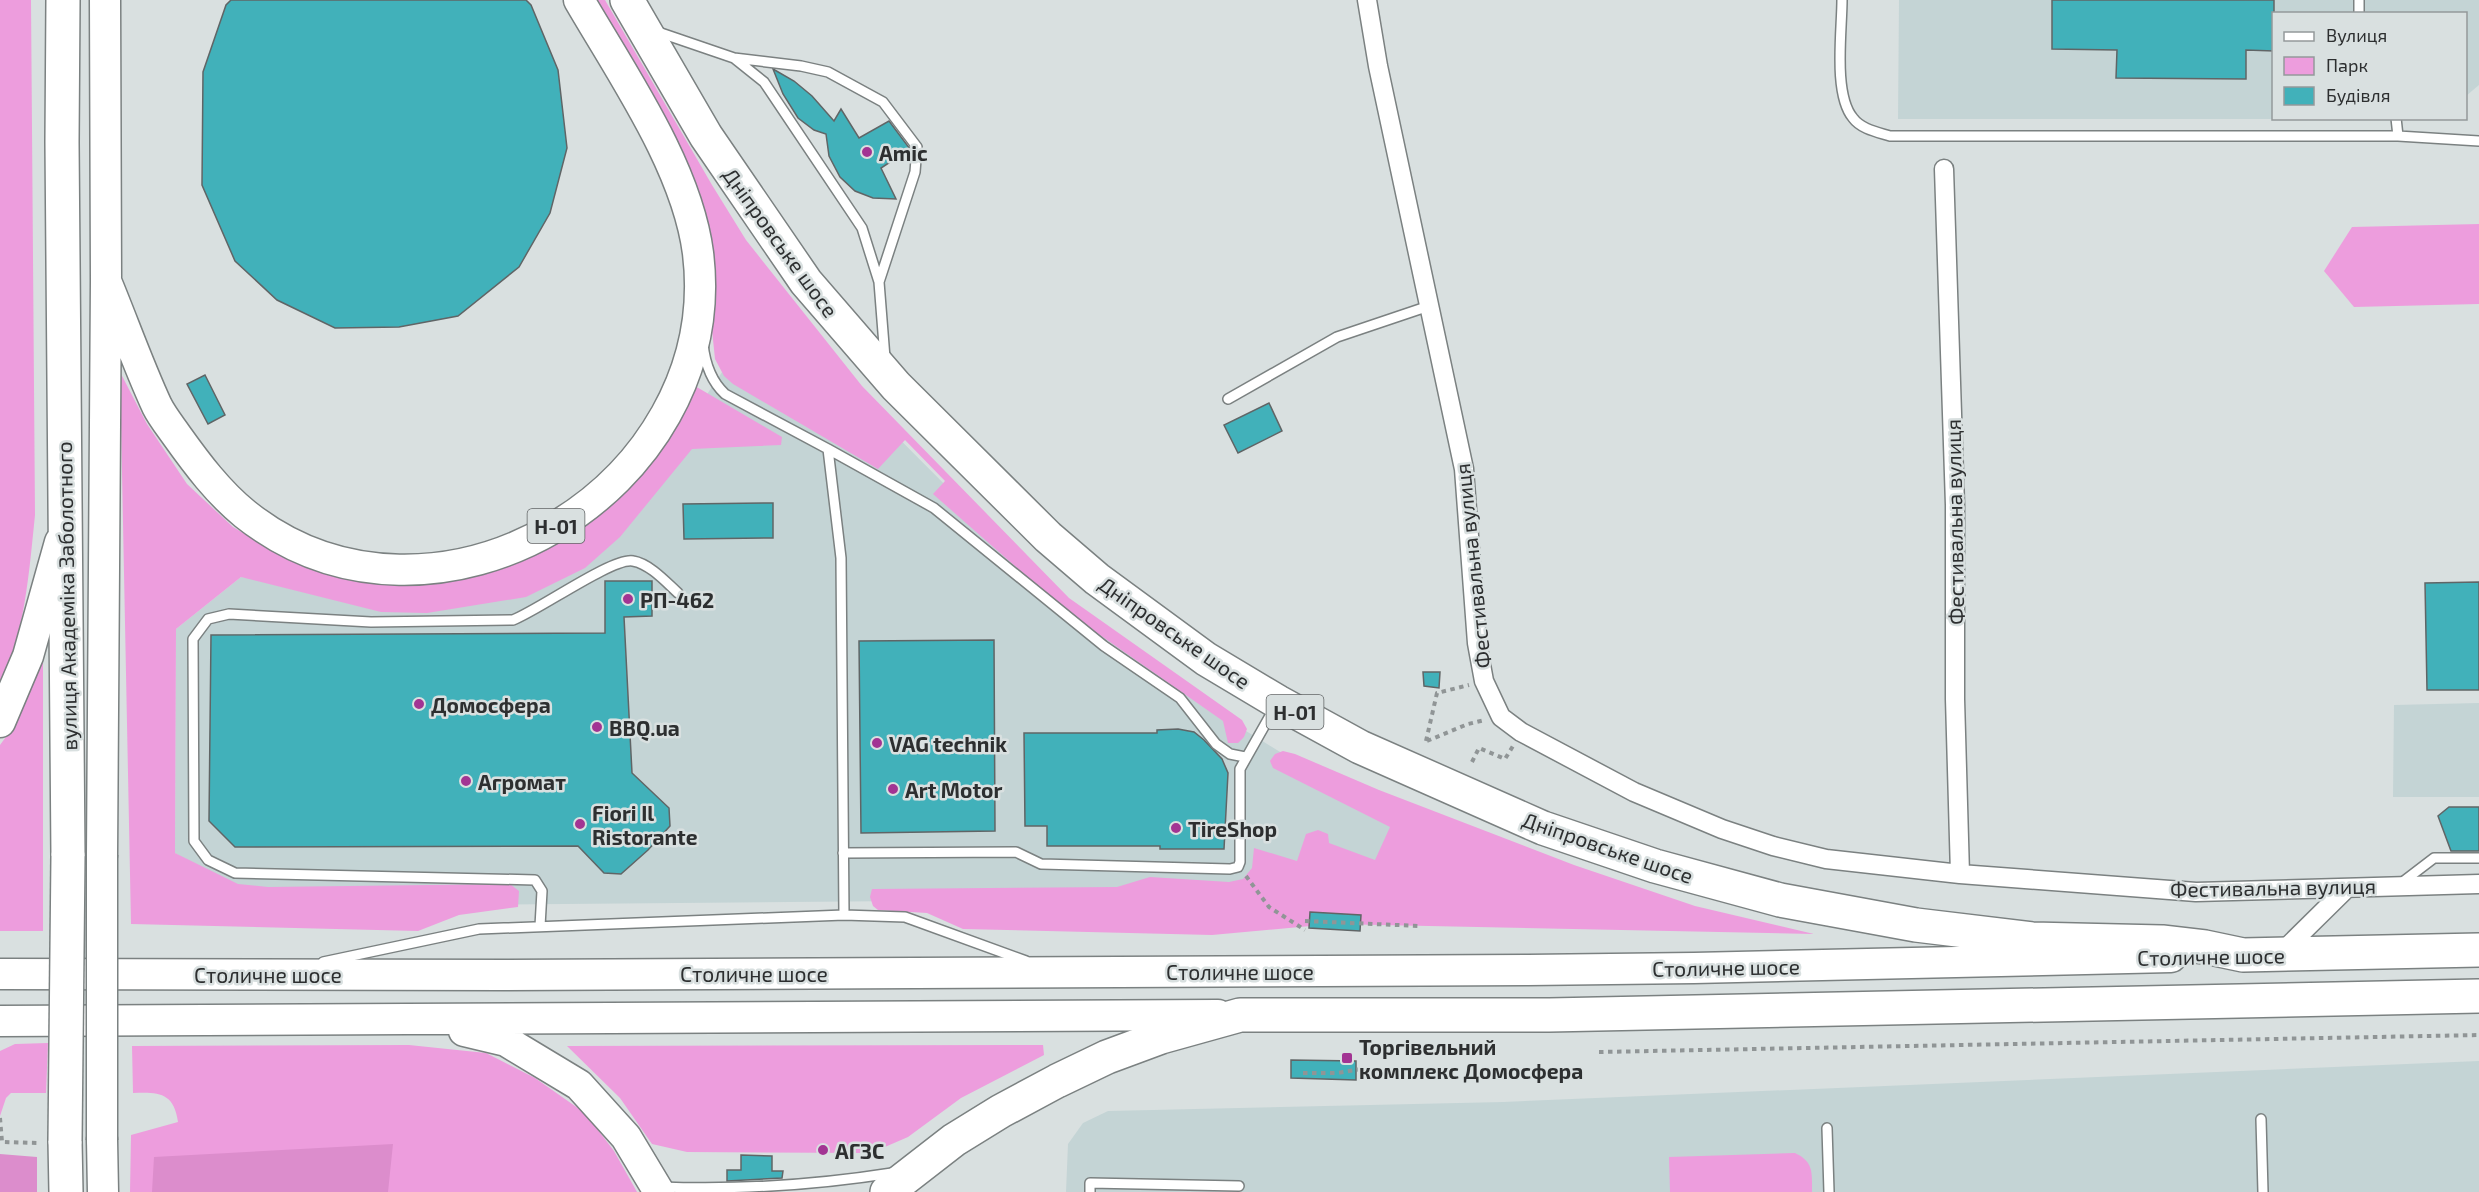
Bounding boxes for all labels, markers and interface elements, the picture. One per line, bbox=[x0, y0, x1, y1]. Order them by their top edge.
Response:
legend bbox=[2272, 12, 2467, 120]
text: Вулиця bbox=[2326, 24, 2387, 46]
text: Парк bbox=[2326, 54, 2368, 76]
text: Будівля bbox=[2326, 84, 2390, 106]
place label: Amic bbox=[879, 140, 928, 165]
marker: Amic bbox=[860, 145, 874, 159]
street label: Дніпровське шосе bbox=[718, 162, 844, 322]
street label: Фестивальна вулиця bbox=[1940, 419, 1969, 625]
street label: вулиця Академіка Заболотного bbox=[51, 441, 82, 751]
street label: Фестивальна вулиця bbox=[1449, 462, 1496, 670]
road number: Н-01 bbox=[528, 509, 584, 543]
street label: Дніпровське шосе bbox=[1095, 570, 1255, 694]
place label: РП-462 bbox=[640, 587, 714, 612]
marker: РП-462 bbox=[621, 592, 635, 606]
place label: Домосфера bbox=[431, 692, 551, 717]
road number: Н-01 bbox=[1266, 695, 1324, 729]
marker: Домосфера bbox=[412, 697, 426, 711]
place label: BBQ.ua bbox=[609, 715, 680, 741]
marker: BBQ.ua bbox=[590, 720, 604, 734]
place label: VAG technik bbox=[889, 731, 1007, 756]
marker: VAG technik bbox=[870, 736, 884, 750]
place label: Агромат bbox=[478, 769, 566, 794]
marker: Агромат bbox=[459, 774, 473, 788]
place label: Art Motor bbox=[905, 777, 1002, 802]
marker: Art Motor bbox=[886, 782, 900, 796]
place label: Fiori Il Ristorante bbox=[592, 800, 698, 849]
street label: Дніпровське шосе bbox=[1519, 806, 1697, 888]
place label: TireShop bbox=[1188, 816, 1277, 841]
marker: Fiori Il Ristorante bbox=[573, 817, 587, 831]
marker: TireShop bbox=[1169, 821, 1183, 835]
street label: Фестивальна вулиця bbox=[2170, 873, 2376, 902]
street label: Столичне шосе bbox=[2137, 942, 2285, 970]
street label: Столичне шосе bbox=[1652, 953, 1800, 981]
street label: Столичне шосе bbox=[1166, 959, 1314, 984]
street label: Столичне шосе bbox=[680, 961, 828, 986]
street label: Столичне шосе bbox=[194, 962, 342, 987]
place label: Торгівельний комплекс Домосфера bbox=[1359, 1034, 1583, 1083]
marker: Торгівельний комплекс Домосфера bbox=[1340, 1051, 1354, 1065]
place label: АГЗС bbox=[835, 1138, 884, 1163]
marker: АГЗС bbox=[816, 1143, 830, 1157]

